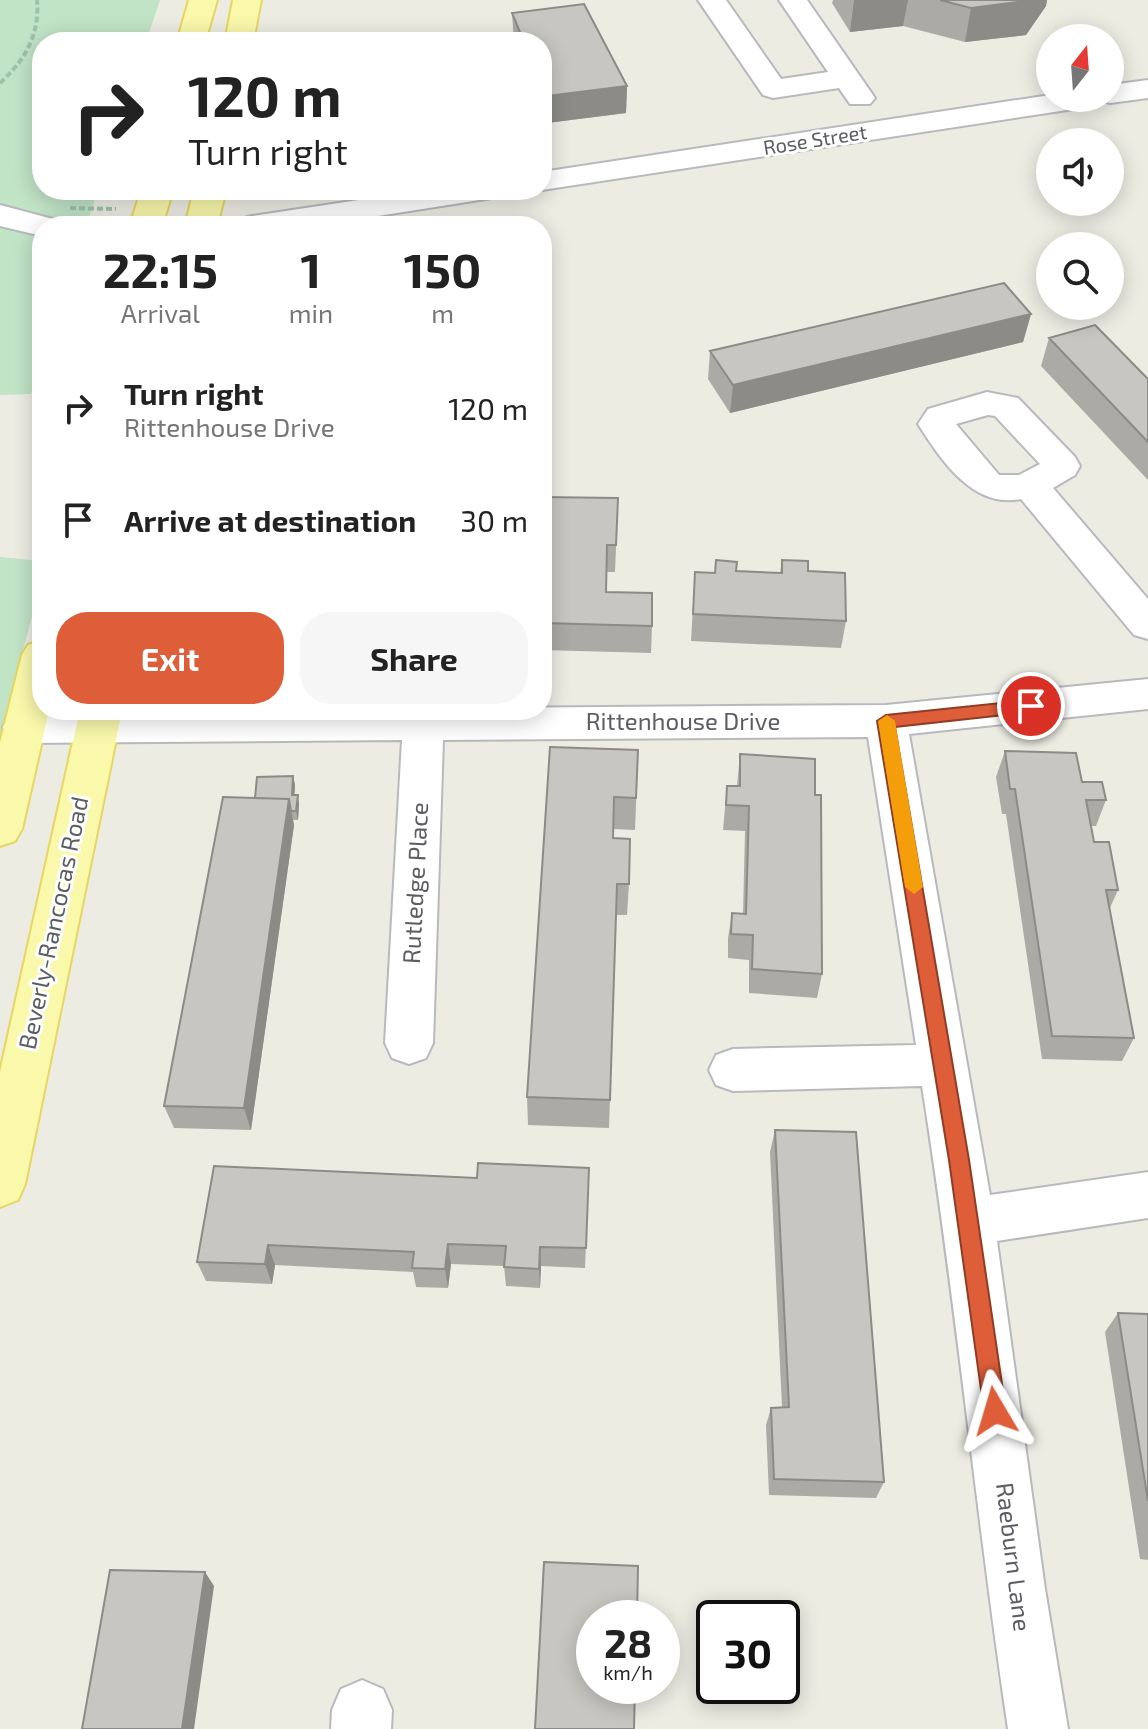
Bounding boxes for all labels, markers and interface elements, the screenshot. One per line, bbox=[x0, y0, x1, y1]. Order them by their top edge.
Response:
north arrow bbox=[1036, 24, 1124, 112]
map controls bbox=[1036, 24, 1124, 320]
text: 120 m bbox=[188, 61, 342, 128]
icon: right bbox=[56, 64, 160, 168]
street label: Rose Street bbox=[761, 119, 869, 159]
button: sound bbox=[1036, 128, 1124, 216]
text: Turn right bbox=[188, 129, 348, 172]
button: search bbox=[1036, 232, 1124, 320]
text: 22:15 bbox=[103, 240, 218, 298]
text: 1 bbox=[301, 240, 321, 298]
text: 150 bbox=[404, 240, 481, 298]
text: Arrival bbox=[121, 297, 200, 328]
text: min bbox=[289, 297, 333, 328]
text: m bbox=[431, 297, 454, 328]
text: Turn right bbox=[124, 375, 264, 411]
icon: right bbox=[56, 386, 100, 430]
text: 120 m bbox=[448, 390, 528, 426]
text: Rittenhouse Drive bbox=[124, 411, 335, 442]
icon: arrive bbox=[56, 498, 100, 542]
text: Arrive at destination bbox=[124, 502, 416, 538]
text: 30 m bbox=[460, 502, 528, 538]
button: Exit bbox=[56, 612, 284, 704]
button: Share bbox=[300, 612, 528, 704]
pin bbox=[997, 672, 1065, 740]
icon: arrive bbox=[1009, 684, 1053, 728]
street label: Rittenhouse Drive bbox=[586, 706, 780, 735]
street label: Beverly-Rancocas Road bbox=[12, 794, 94, 1052]
street label: Rutledge Place bbox=[396, 801, 433, 964]
position arrow bbox=[953, 1369, 1037, 1453]
street label: Raeburn Lane bbox=[991, 1481, 1038, 1633]
speed limit sign: 30 bbox=[696, 1600, 800, 1704]
text: 28 bbox=[604, 1618, 652, 1666]
text: km/h bbox=[603, 1660, 653, 1684]

